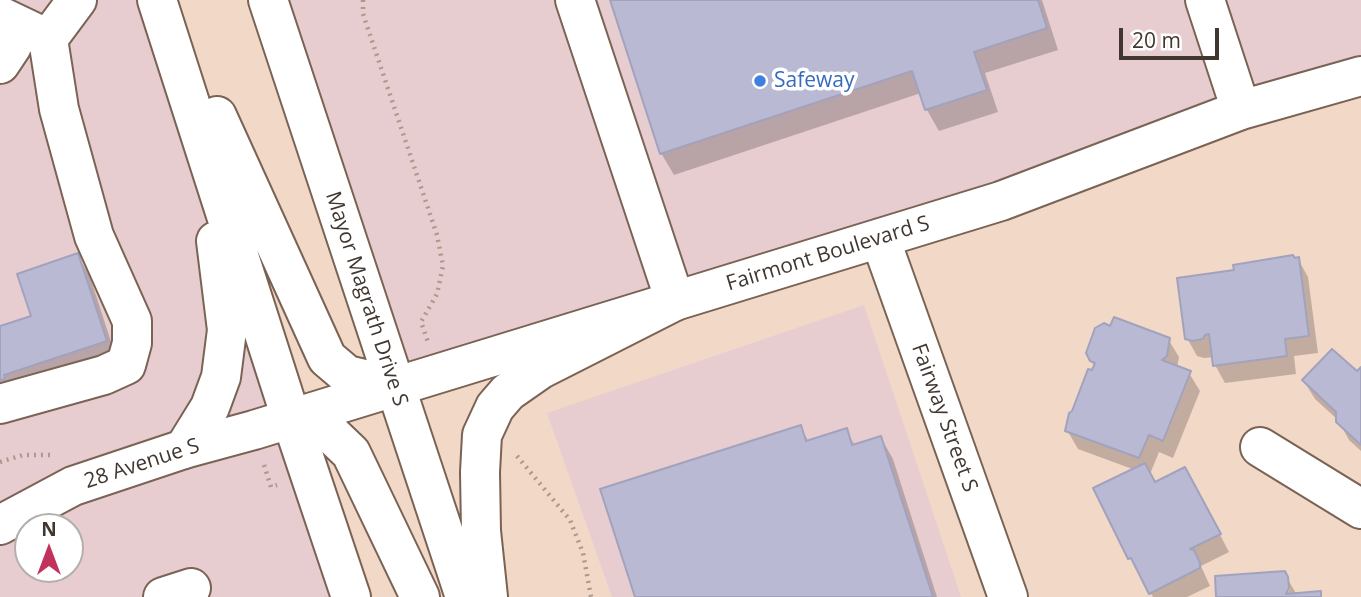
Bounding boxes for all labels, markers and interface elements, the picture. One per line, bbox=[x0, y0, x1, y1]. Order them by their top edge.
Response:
scale bar bbox=[1123, 14, 1223, 58]
text: 20 m bbox=[1132, 26, 1181, 54]
place label: Safeway bbox=[774, 68, 855, 94]
marker: Safeway bbox=[752, 73, 768, 89]
street label: Mayor Magrath Drive S bbox=[319, 189, 413, 409]
street label: Fairmont Boulevard S bbox=[723, 211, 933, 297]
street label: Fairway Street S bbox=[905, 340, 983, 496]
street label: 28 Avenue S bbox=[81, 434, 203, 494]
north arrow bbox=[14, 513, 84, 583]
text: N bbox=[41, 516, 57, 542]

